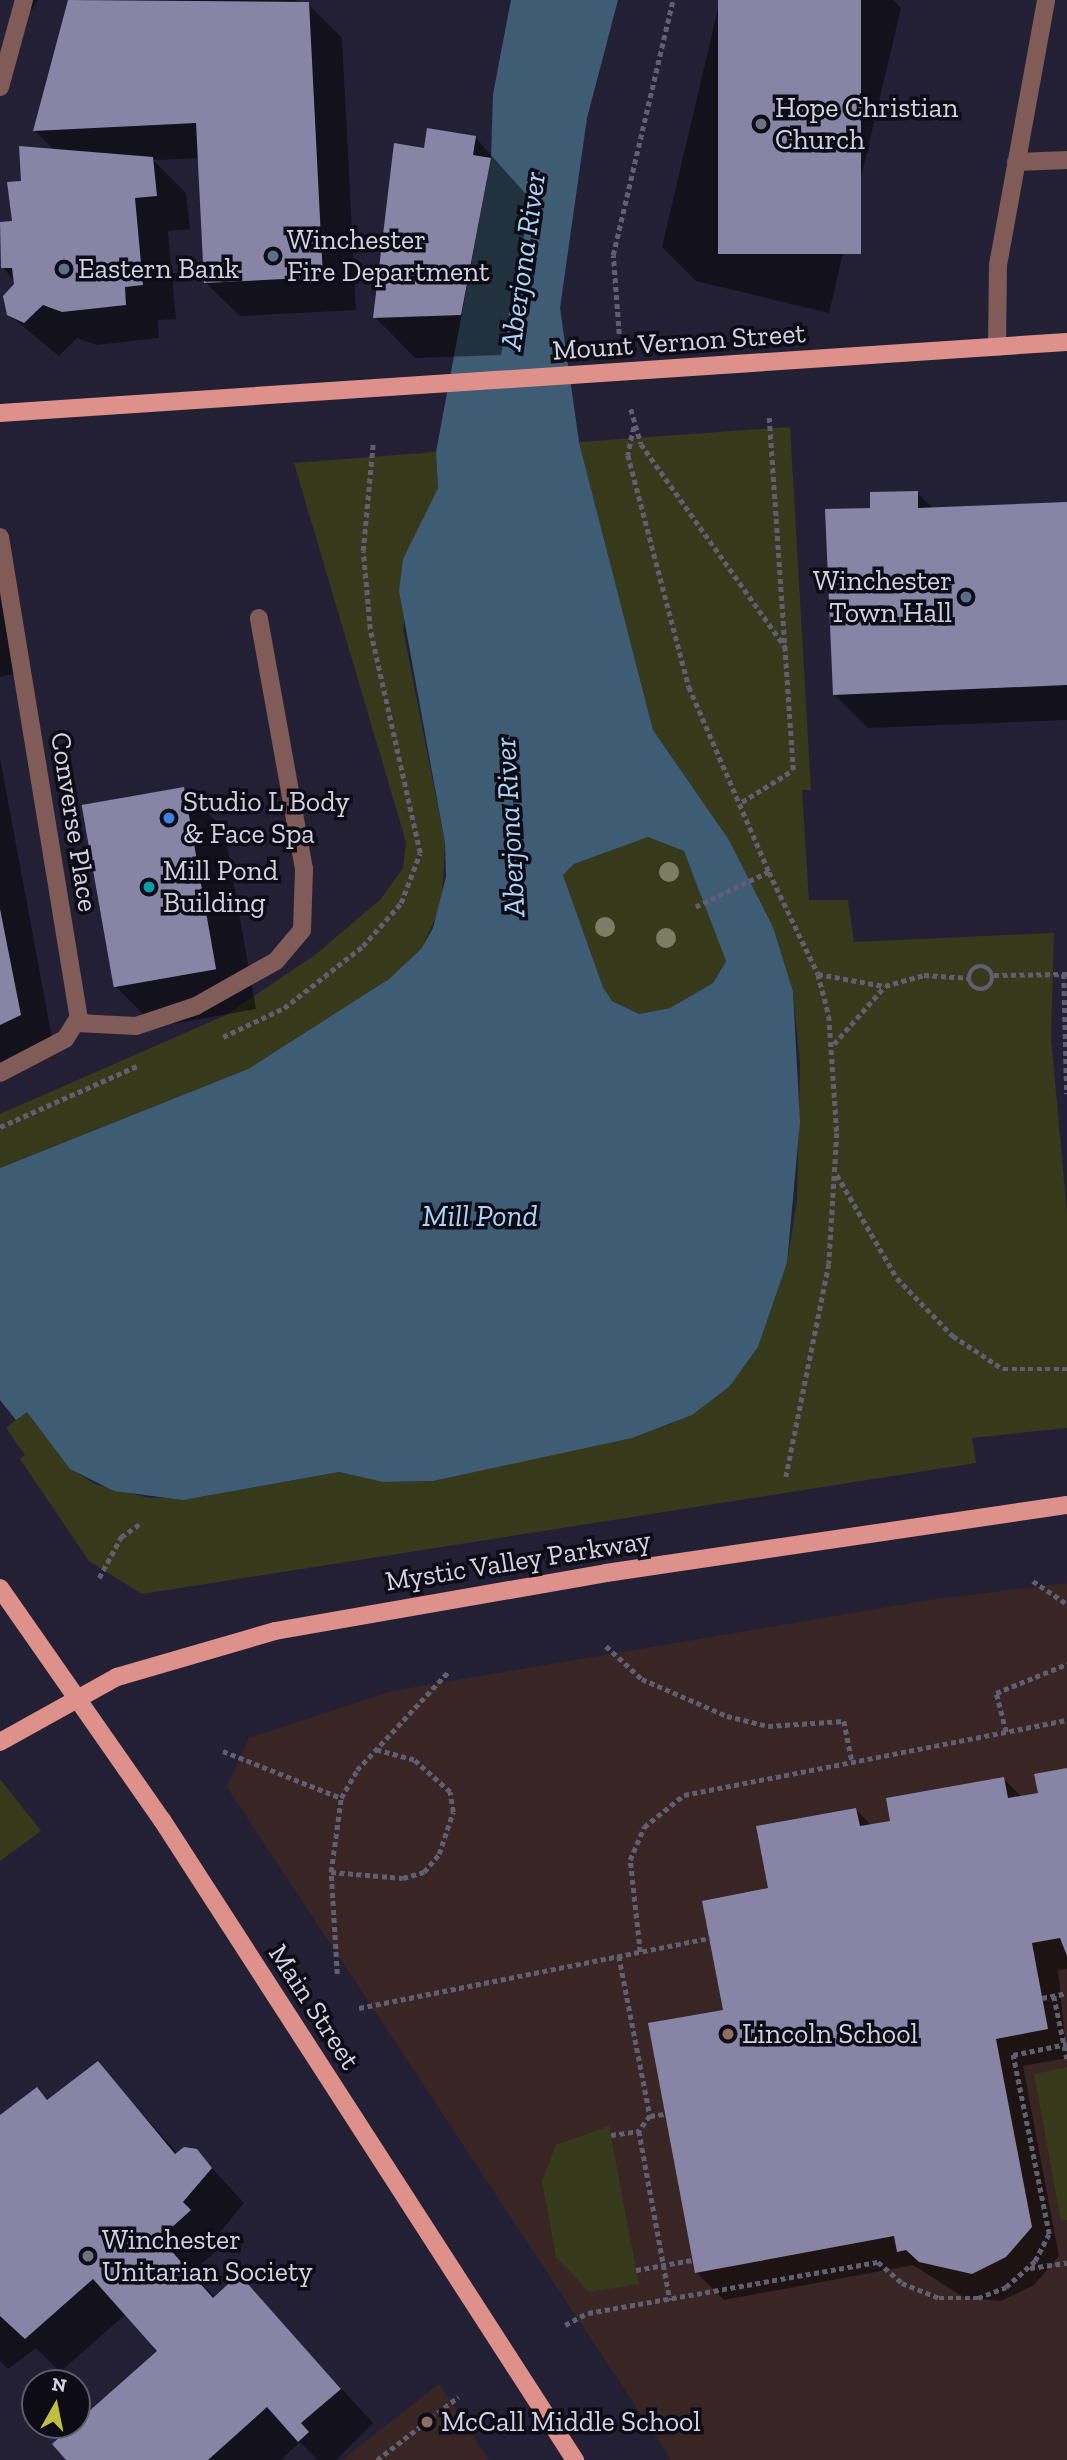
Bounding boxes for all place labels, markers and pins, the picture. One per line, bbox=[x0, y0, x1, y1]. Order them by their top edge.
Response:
place label: Hope Christian Church bbox=[775, 91, 958, 157]
marker: Hope Christian Church bbox=[753, 116, 769, 132]
place label: Winchester Fire Department bbox=[287, 223, 489, 289]
marker: Winchester Fire Department bbox=[265, 248, 281, 264]
place label: Eastern Bank bbox=[78, 252, 239, 286]
marker: Eastern Bank bbox=[56, 261, 72, 277]
place label: Winchester Town Hall bbox=[813, 564, 952, 630]
marker: Winchester Town Hall bbox=[958, 589, 974, 605]
place label: Studio L Body & Face Spa bbox=[183, 785, 350, 851]
marker: Studio L Body & Face Spa bbox=[161, 810, 177, 826]
place label: Mill Pond Building bbox=[163, 854, 278, 920]
marker: Mill Pond Building bbox=[141, 879, 157, 895]
place label: Lincoln School bbox=[742, 2017, 918, 2051]
marker: Lincoln School bbox=[720, 2026, 736, 2042]
place label: Winchester Unitarian Society bbox=[102, 2223, 313, 2289]
marker: Winchester Unitarian Society bbox=[80, 2248, 96, 2264]
place label: McCall Middle School bbox=[441, 2405, 701, 2439]
marker: McCall Middle School bbox=[419, 2414, 435, 2430]

